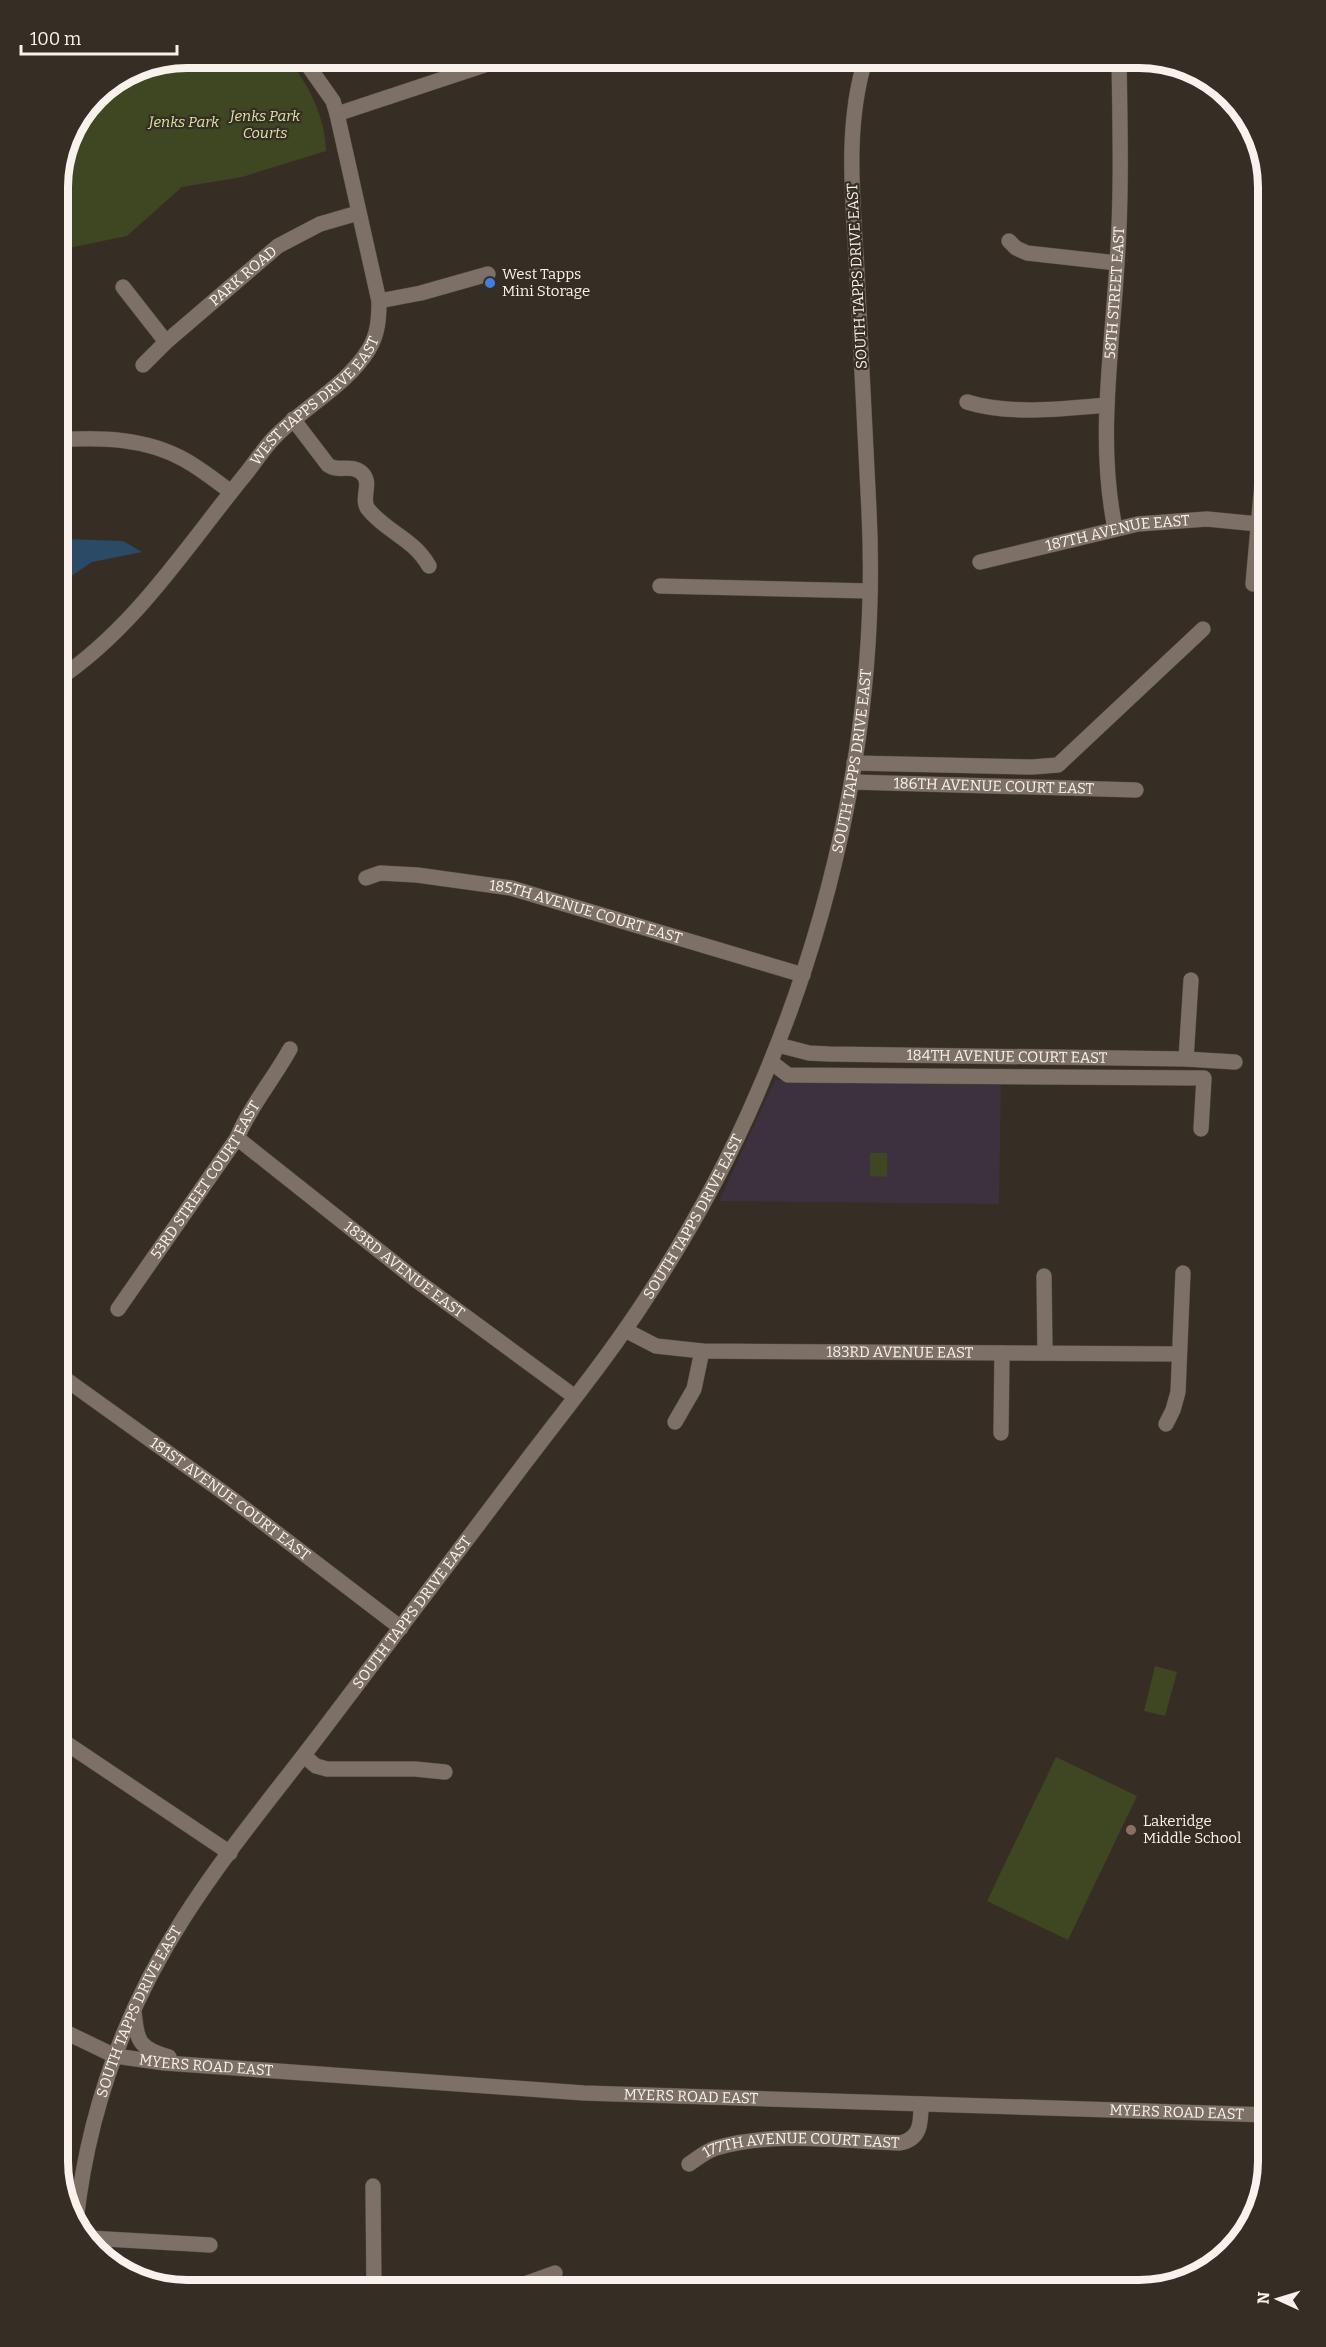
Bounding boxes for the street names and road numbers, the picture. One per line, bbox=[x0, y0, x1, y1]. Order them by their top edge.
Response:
street label: SOUTH TAPPS DRIVE EAST bbox=[843, 182, 871, 369]
street label: 58TH STREET EAST bbox=[1101, 226, 1128, 360]
street label: PARK ROAD bbox=[206, 242, 280, 310]
street label: WEST TAPPS DRIVE EAST bbox=[246, 333, 383, 469]
street label: 187TH AVENUE EAST bbox=[1044, 511, 1191, 555]
street label: SOUTH TAPPS DRIVE EAST bbox=[828, 668, 875, 855]
street label: 186TH AVENUE COURT EAST bbox=[893, 774, 1095, 798]
street label: 185TH AVENUE COURT EAST bbox=[488, 876, 685, 948]
street label: 184TH AVENUE COURT EAST bbox=[906, 1046, 1108, 1067]
street label: 53RD STREET COURT EAST bbox=[147, 1097, 264, 1262]
street label: SOUTH TAPPS DRIVE EAST bbox=[639, 1131, 747, 1302]
street label: 183RD AVENUE EAST bbox=[341, 1218, 468, 1322]
street label: 183RD AVENUE EAST bbox=[826, 1343, 974, 1362]
street label: 181ST AVENUE COURT EAST bbox=[146, 1434, 314, 1564]
street label: SOUTH TAPPS DRIVE EAST bbox=[349, 1532, 475, 1692]
street label: SOUTH TAPPS DRIVE EAST bbox=[93, 1923, 185, 2100]
street label: MYERS ROAD EAST bbox=[138, 2050, 274, 2080]
street label: MYERS ROAD EAST bbox=[623, 2085, 759, 2108]
street label: MYERS ROAD EAST bbox=[1109, 2101, 1244, 2123]
street label: 177TH AVENUE COURT EAST bbox=[699, 2129, 900, 2162]

